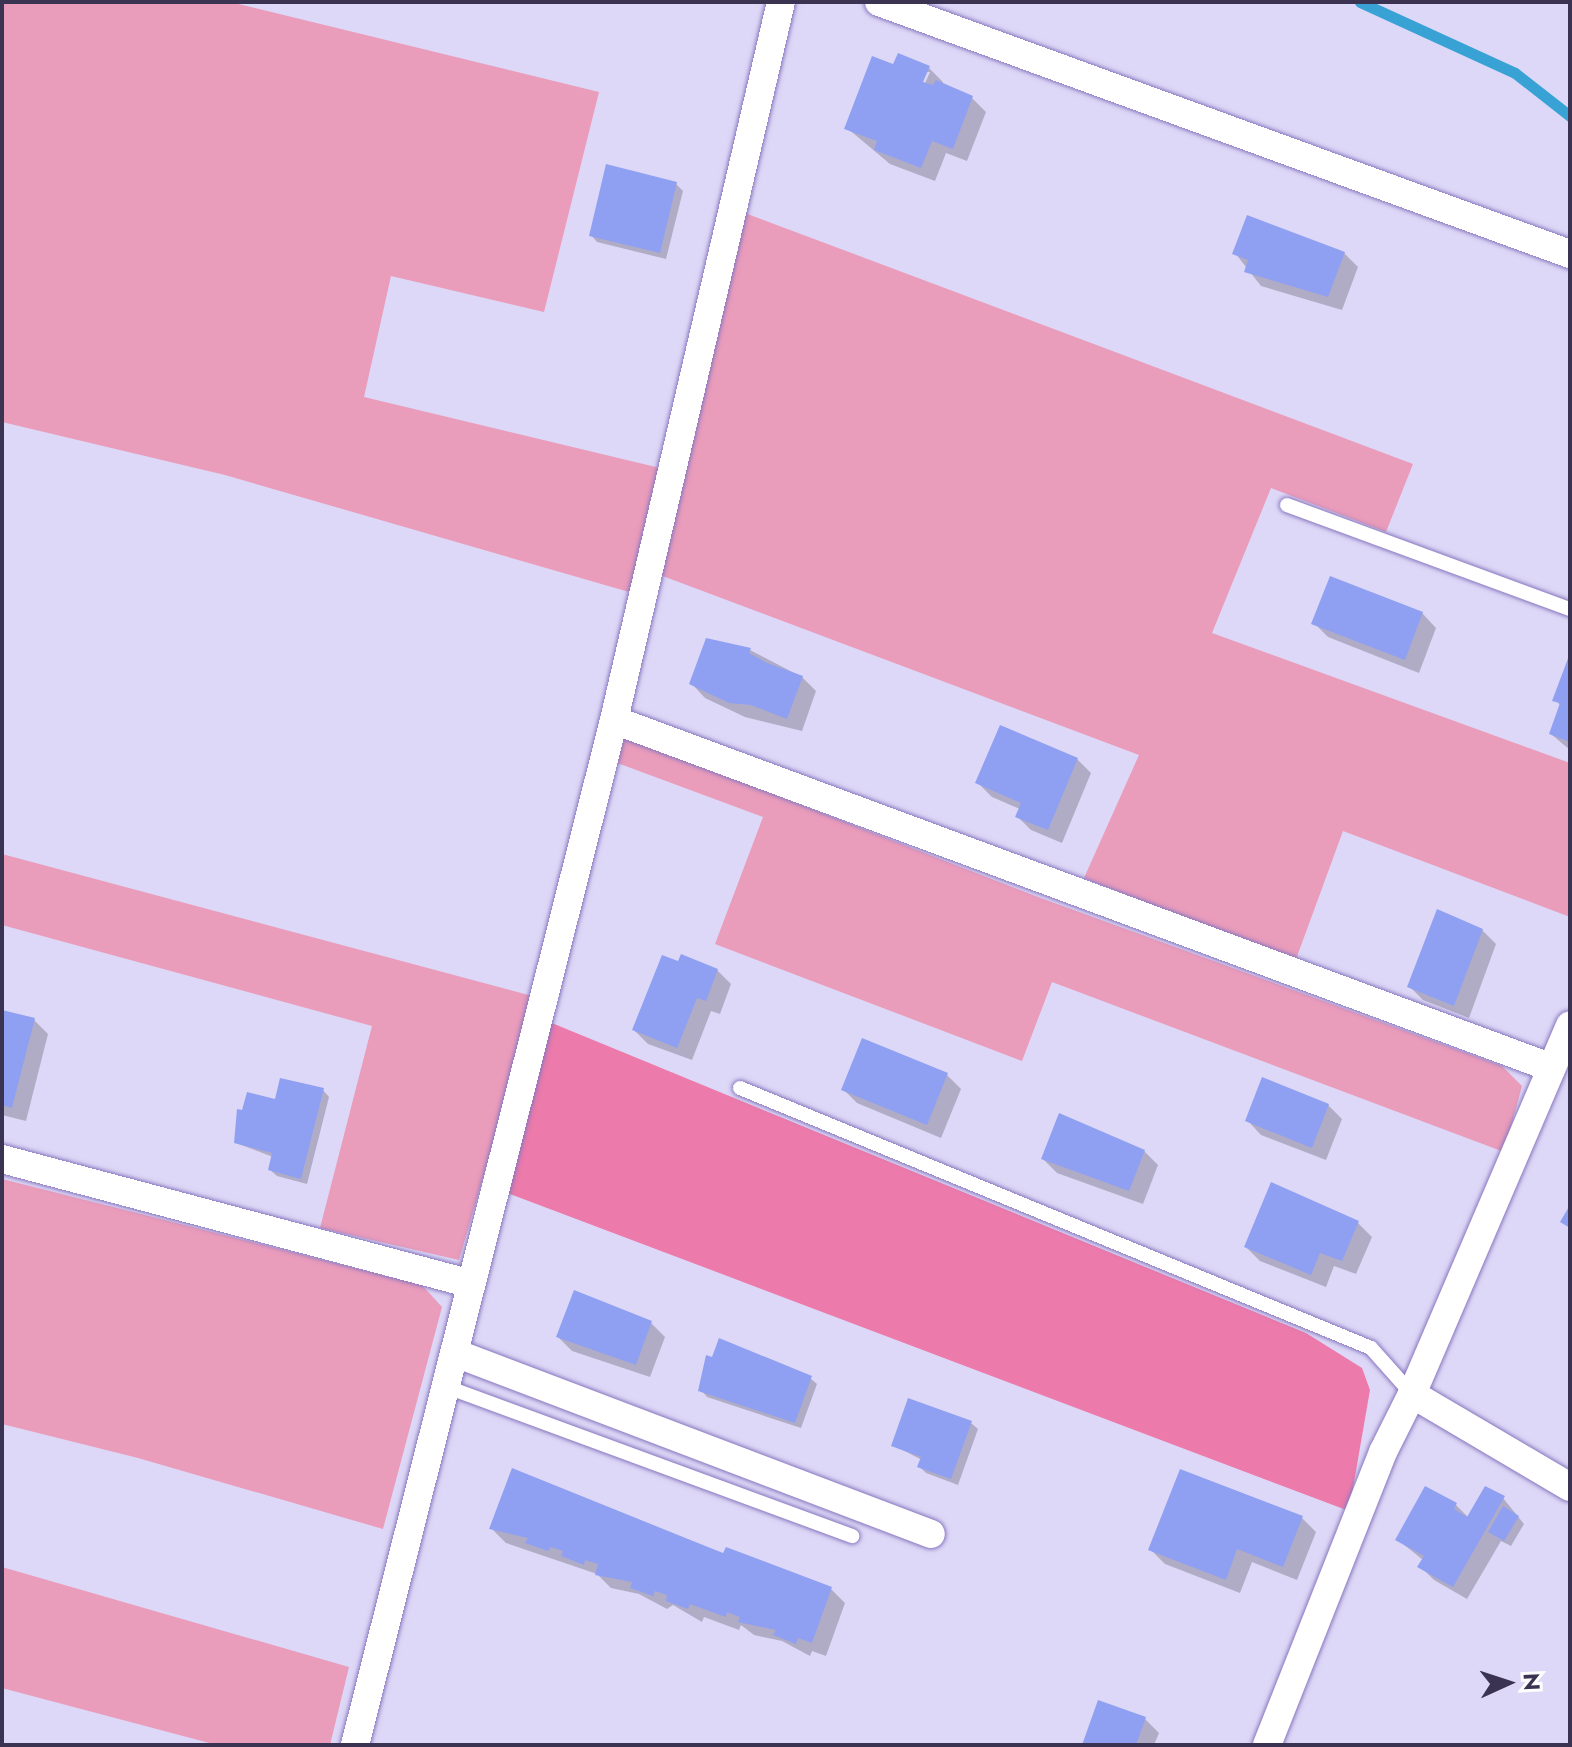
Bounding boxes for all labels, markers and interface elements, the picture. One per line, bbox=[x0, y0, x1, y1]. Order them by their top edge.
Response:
north arrow bbox=[1468, 1643, 1548, 1723]
text: N bbox=[1516, 1672, 1548, 1691]

